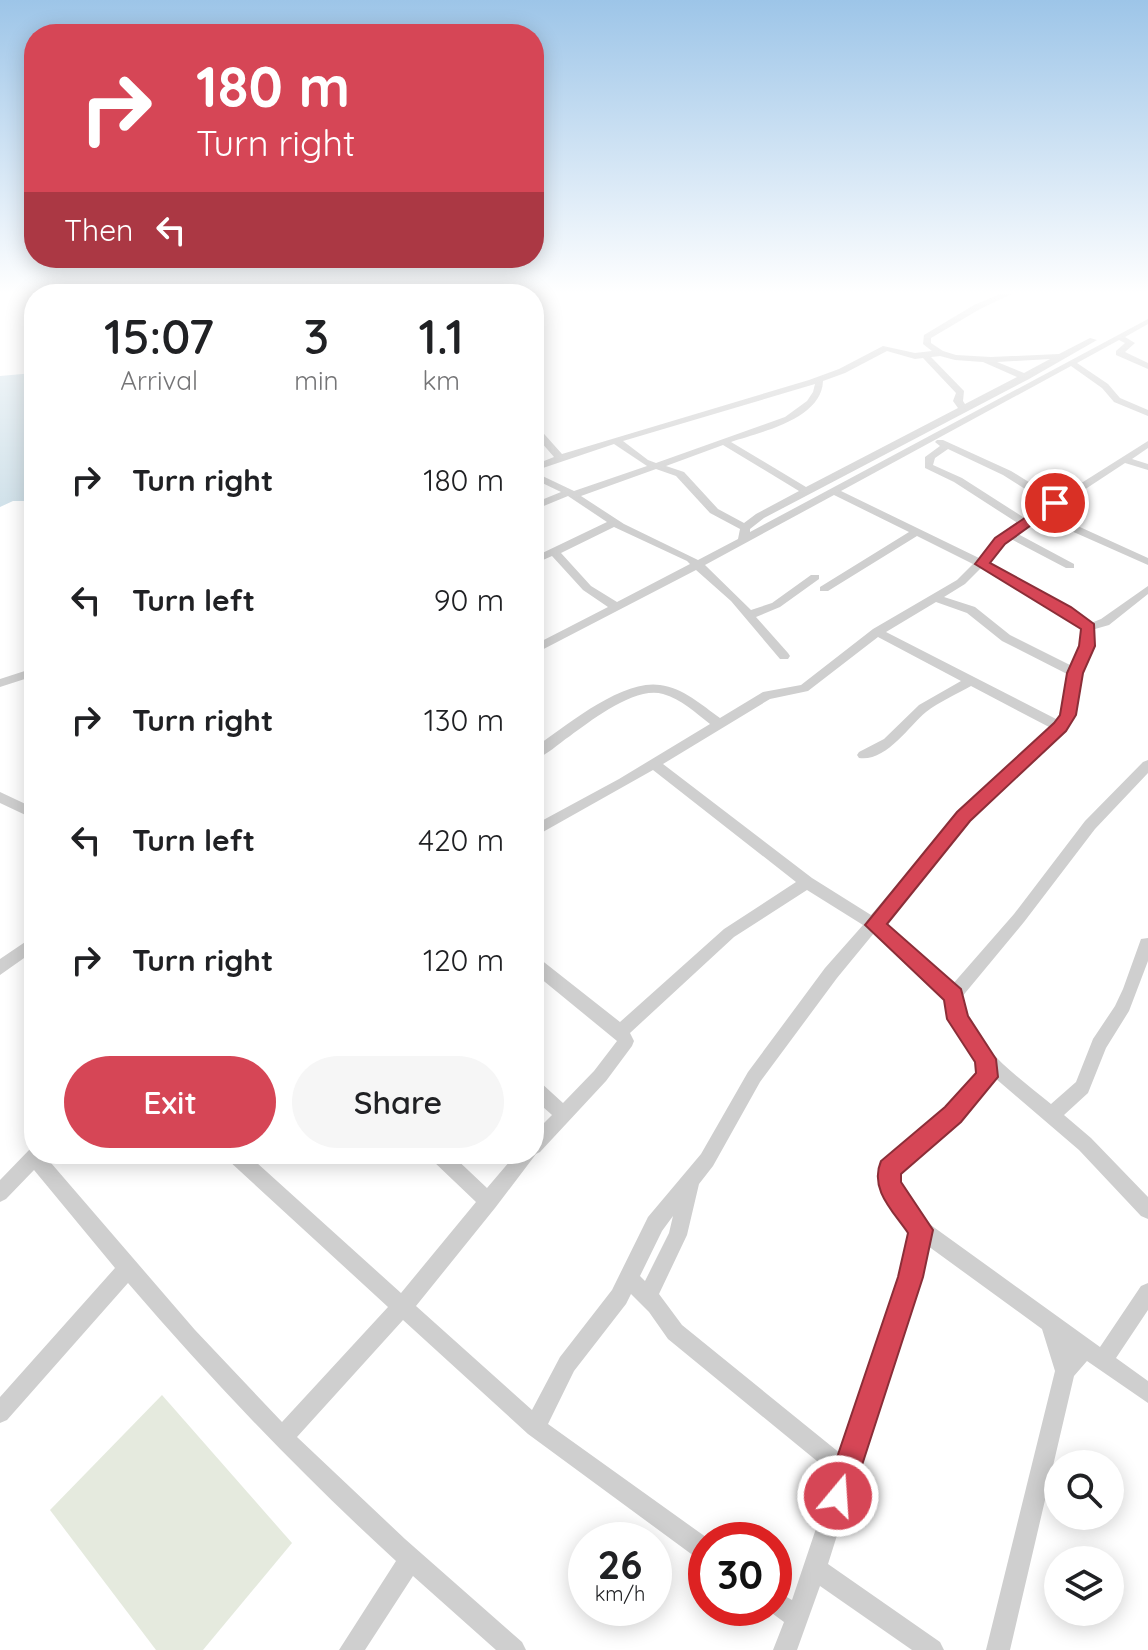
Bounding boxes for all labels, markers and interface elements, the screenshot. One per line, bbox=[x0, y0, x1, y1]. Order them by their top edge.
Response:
text: 180 m bbox=[196, 51, 350, 121]
icon: right bbox=[64, 56, 168, 160]
text: Turn right bbox=[196, 120, 355, 165]
icon: left bbox=[149, 208, 193, 252]
text: Then bbox=[64, 211, 133, 249]
text: 15:07 bbox=[104, 306, 214, 366]
text: 3 bbox=[304, 306, 329, 366]
text: 1.1 bbox=[419, 306, 464, 366]
text: Arrival bbox=[120, 364, 198, 397]
text: min bbox=[294, 364, 339, 397]
text: km bbox=[422, 364, 460, 397]
icon: right bbox=[64, 458, 108, 502]
text: Turn right bbox=[132, 461, 273, 499]
text: 180 m bbox=[423, 461, 504, 499]
pin bbox=[1021, 469, 1089, 537]
icon: arrive bbox=[1033, 481, 1077, 525]
icon: left bbox=[64, 578, 108, 622]
text: Turn left bbox=[132, 581, 255, 619]
text: 90 m bbox=[434, 581, 504, 619]
icon: right bbox=[64, 698, 108, 742]
text: Turn right bbox=[132, 701, 273, 739]
text: 130 m bbox=[424, 701, 504, 739]
icon: left bbox=[64, 818, 108, 862]
text: Turn left bbox=[132, 821, 255, 859]
text: 420 m bbox=[418, 821, 504, 859]
icon: right bbox=[64, 938, 108, 982]
text: Turn right bbox=[132, 941, 273, 979]
text: 120 m bbox=[423, 941, 504, 979]
button: Exit bbox=[64, 1056, 276, 1148]
button: Share bbox=[292, 1056, 504, 1148]
map controls bbox=[1044, 1450, 1124, 1626]
button: search bbox=[1044, 1450, 1124, 1530]
position arrow bbox=[796, 1454, 880, 1538]
speed limit sign: 30 bbox=[688, 1522, 792, 1626]
text: 26 bbox=[598, 1539, 642, 1589]
button: layers bbox=[1044, 1546, 1124, 1626]
text: km/h bbox=[595, 1581, 645, 1606]

